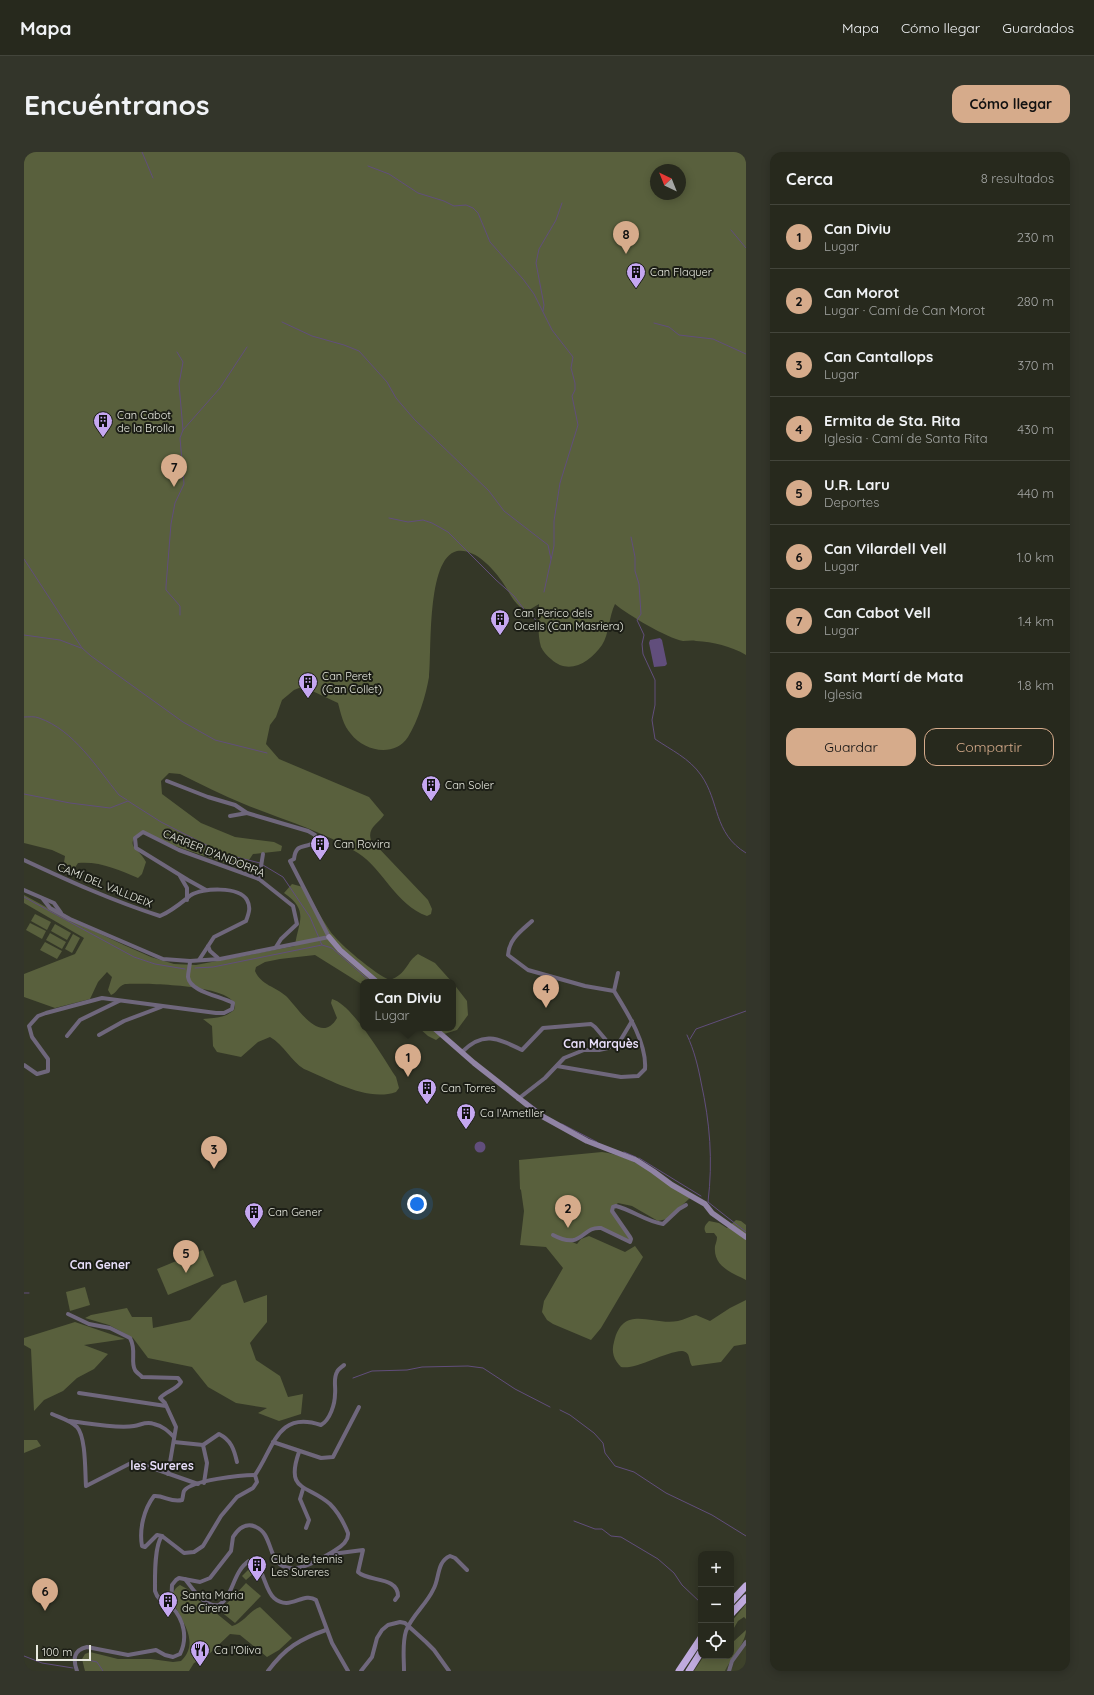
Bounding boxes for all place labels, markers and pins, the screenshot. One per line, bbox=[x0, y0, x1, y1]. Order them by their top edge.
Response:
pin: 8 bbox=[613, 221, 639, 254]
building icon: Can Flaquer bbox=[625, 261, 647, 289]
place label: Can Flaquer bbox=[650, 265, 713, 279]
place label: Can Cabot de la Brolla bbox=[117, 408, 175, 435]
building icon: Can Cabot de la Brolla bbox=[92, 410, 114, 438]
pin: 7 bbox=[161, 454, 187, 487]
place label: Can Perico dels Ocells (Can Masriera) bbox=[514, 606, 624, 633]
building icon: Can Perico dels Ocells (Can Masriera) bbox=[489, 608, 511, 636]
place label: Can Peret (Can Collet) bbox=[322, 669, 382, 696]
building icon: Can Peret (Can Collet) bbox=[297, 671, 319, 699]
building icon: Can Soler bbox=[420, 774, 442, 802]
place label: Can Soler bbox=[445, 778, 495, 792]
building icon: Can Rovira bbox=[309, 833, 331, 861]
place label: Can Rovira bbox=[334, 837, 390, 851]
pin: 4 bbox=[533, 975, 559, 1008]
pin: 1 bbox=[395, 1044, 421, 1077]
building icon: Can Torres bbox=[416, 1077, 438, 1105]
place label: Can Torres bbox=[441, 1081, 496, 1095]
building icon: Ca l'Ametller bbox=[455, 1102, 477, 1130]
place label: Ca l'Ametller bbox=[480, 1106, 545, 1120]
pin: 3 bbox=[201, 1136, 227, 1169]
pin: 2 bbox=[555, 1195, 581, 1228]
building icon: Can Gener bbox=[243, 1201, 265, 1229]
place label: Can Gener bbox=[268, 1205, 323, 1219]
pin: 5 bbox=[173, 1240, 199, 1273]
place label: Club de tennis Les Sureres bbox=[271, 1552, 343, 1579]
building icon: Club de tennis Les Sureres bbox=[246, 1554, 268, 1582]
pin: 6 bbox=[32, 1578, 58, 1611]
place label: Santa Maria de Cirera bbox=[182, 1588, 244, 1615]
building icon: Santa Maria de Cirera bbox=[157, 1590, 179, 1618]
restaurant icon: Ca l'Oliva bbox=[189, 1639, 211, 1667]
place label: Ca l'Oliva bbox=[214, 1643, 261, 1657]

